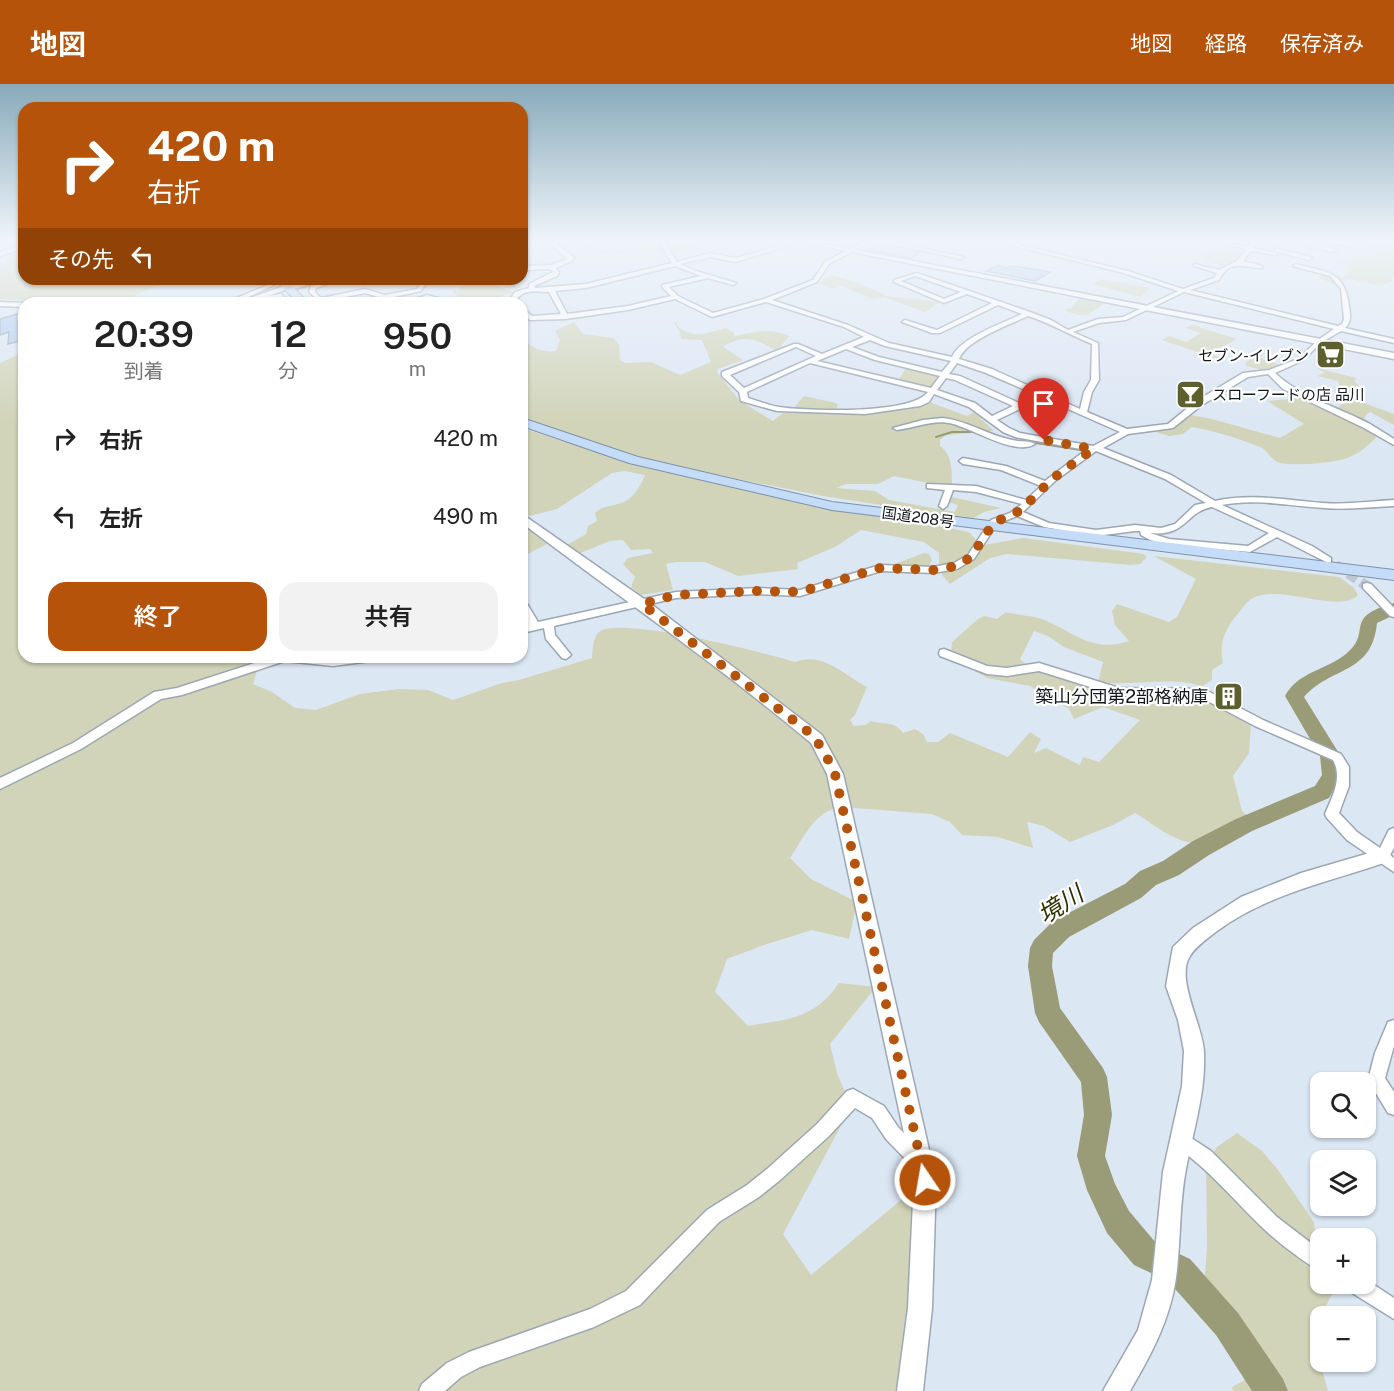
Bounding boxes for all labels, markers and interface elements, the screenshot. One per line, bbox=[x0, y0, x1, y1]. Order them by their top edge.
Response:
text: 地図 bbox=[30, 27, 86, 60]
text: 地図 bbox=[1130, 31, 1172, 56]
text: 経路 bbox=[1205, 31, 1247, 56]
text: 保存済み bbox=[1280, 31, 1364, 56]
text: 420 m bbox=[147, 121, 275, 170]
icon: right bbox=[48, 126, 126, 204]
text: 右折 bbox=[147, 176, 201, 208]
icon: left bbox=[126, 240, 159, 273]
text: その先 bbox=[48, 246, 114, 272]
text: 20:39 bbox=[94, 313, 194, 355]
text: 12 bbox=[270, 313, 307, 355]
text: 950 bbox=[383, 315, 452, 357]
supermarket icon: セブン-イレブン bbox=[1314, 339, 1346, 371]
place label: セブン-イレブン bbox=[1198, 347, 1309, 364]
text: m bbox=[409, 357, 426, 381]
text: 到着 bbox=[124, 359, 164, 383]
text: 分 bbox=[278, 359, 298, 383]
pin bbox=[1018, 378, 1069, 440]
bar icon: スローフードの店 品川 bbox=[1175, 378, 1207, 410]
place label: スローフードの店 品川 bbox=[1212, 386, 1365, 403]
icon: arrive bbox=[1027, 387, 1060, 420]
icon: right bbox=[48, 422, 81, 455]
text: 420 m bbox=[433, 425, 498, 451]
text: 右折 bbox=[99, 427, 143, 453]
icon: left bbox=[48, 500, 81, 533]
text: 490 m bbox=[433, 503, 498, 529]
street label: 国道208号 bbox=[881, 504, 955, 530]
text: 左折 bbox=[99, 505, 143, 531]
button: 終了 bbox=[48, 582, 267, 651]
button: 共有 bbox=[279, 582, 498, 651]
building icon: 築山分団第2部格納庫 bbox=[1213, 680, 1245, 712]
place label: 築山分団第2部格納庫 bbox=[1035, 686, 1208, 707]
water label: 境川 bbox=[1032, 878, 1090, 929]
map controls bbox=[1310, 1072, 1376, 1372]
button: search bbox=[1310, 1072, 1376, 1138]
position arrow bbox=[893, 1148, 957, 1212]
button: layers bbox=[1310, 1150, 1376, 1216]
button: + bbox=[1310, 1228, 1376, 1294]
button: − bbox=[1310, 1306, 1376, 1372]

